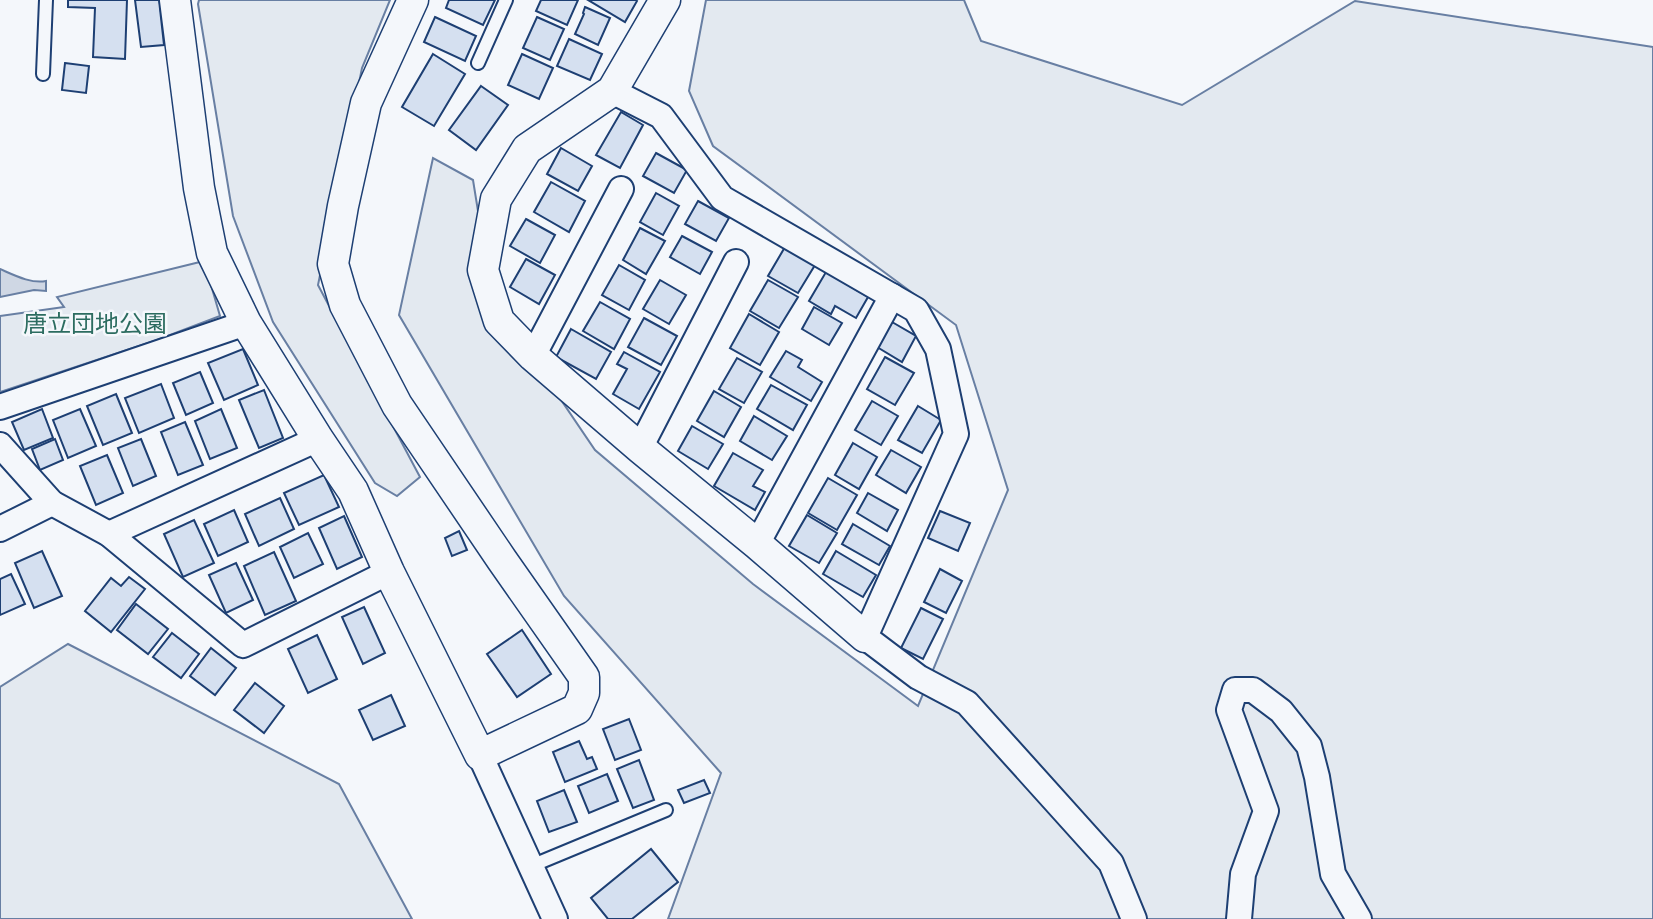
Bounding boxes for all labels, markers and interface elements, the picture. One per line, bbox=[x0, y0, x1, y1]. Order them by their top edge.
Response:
park label: 唐立団地公園 bbox=[23, 307, 167, 342]

